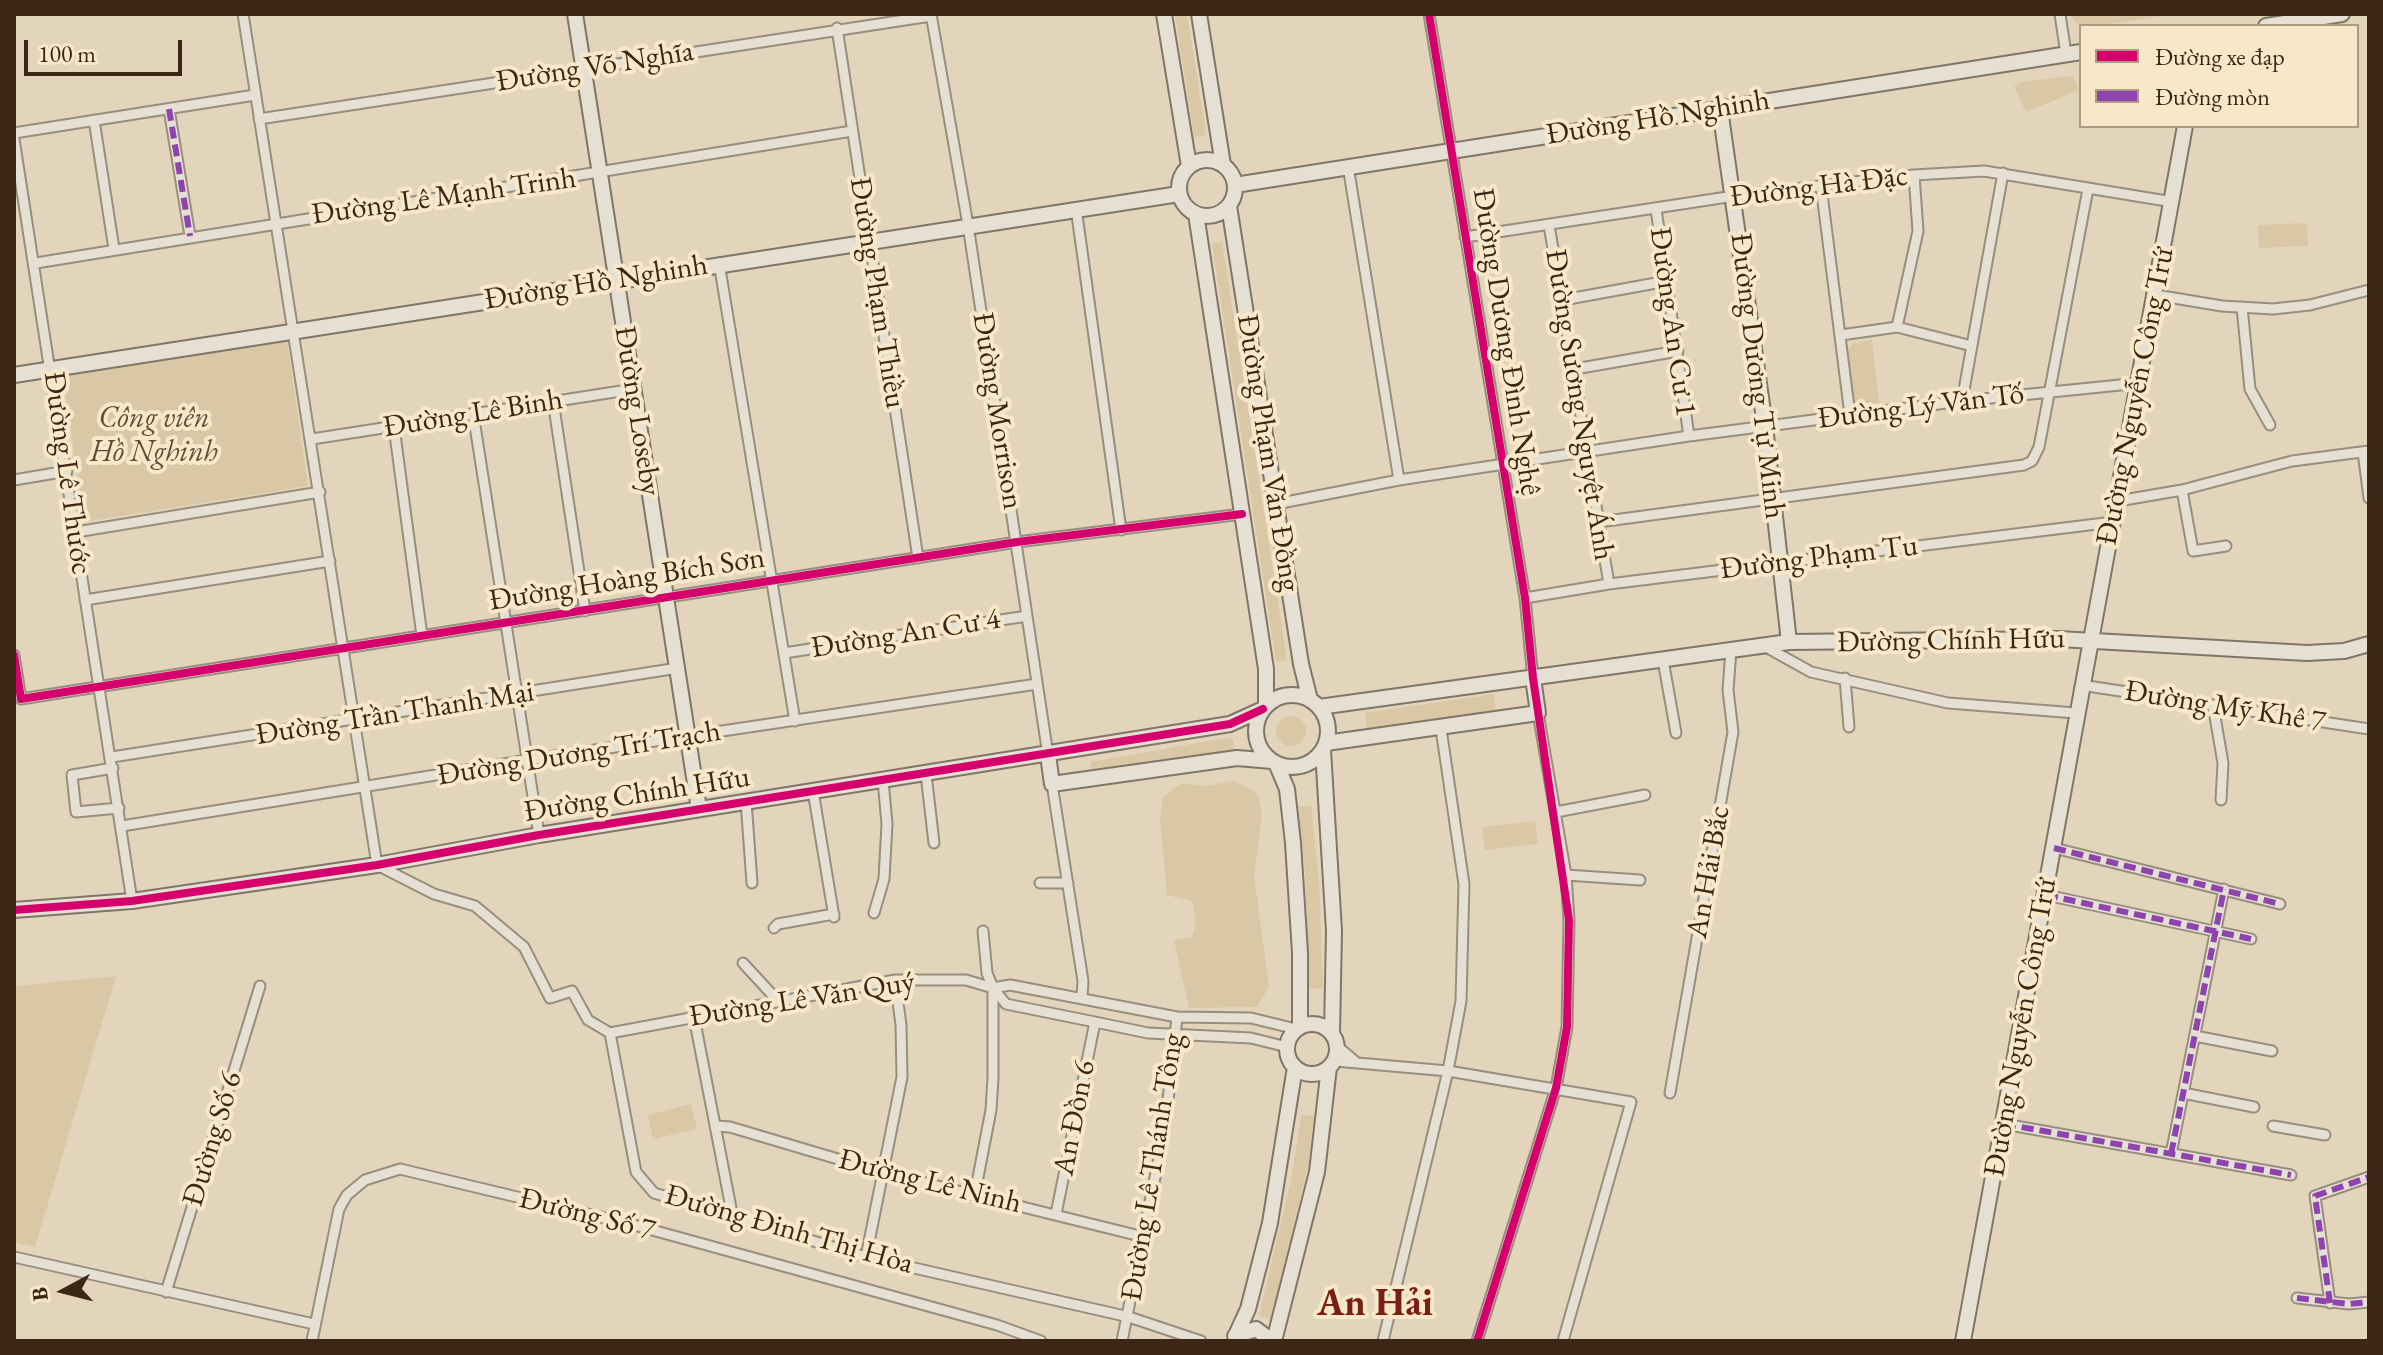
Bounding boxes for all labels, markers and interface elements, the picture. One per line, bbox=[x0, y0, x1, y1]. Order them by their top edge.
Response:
scale bar bbox=[28, 24, 186, 74]
legend bbox=[2079, 24, 2359, 128]
street label: Đường Võ Nghĩa bbox=[494, 34, 696, 100]
text: 100 m bbox=[38, 38, 96, 69]
text: Đường xe đạp bbox=[2155, 41, 2285, 72]
text: Đường mòn bbox=[2155, 81, 2270, 112]
street label: Đường Hồ Nghinh bbox=[1544, 83, 1772, 153]
street label: Đường Hà Đặc bbox=[1728, 158, 1910, 216]
street label: Đường Lê Mạnh Trinh bbox=[310, 161, 578, 233]
street label: Đường Phạm Thiều bbox=[841, 175, 913, 411]
street label: Đường Dương Đình Nghệ bbox=[1464, 186, 1548, 498]
street label: Đường An Cư 1 bbox=[1641, 225, 1703, 419]
street label: Đường Dương Tự Minh bbox=[1722, 231, 1792, 521]
street label: Đường Nguyễn Công Trứ bbox=[2089, 244, 2183, 548]
street label: Đường Sương Nguyệt Ánh bbox=[1537, 247, 1621, 563]
street label: Đường Hồ Nghinh bbox=[482, 248, 710, 318]
street label: Đường Morrison bbox=[964, 310, 1030, 512]
street label: Đường Phạm Văn Đồng bbox=[1228, 312, 1308, 594]
street label: Đường Loseby bbox=[606, 324, 668, 498]
street label: Đường Lê Thước bbox=[35, 369, 99, 577]
street label: Đường Lý Văn Tố bbox=[1816, 376, 2026, 438]
street label: Đường Lê Binh bbox=[381, 382, 565, 446]
park label: Công viên Hồ Nghinh bbox=[90, 401, 218, 472]
street label: Đường Phạm Tu bbox=[1718, 528, 1920, 588]
street label: Đường Hoàng Bích Sơn bbox=[487, 540, 767, 620]
street label: Đường An Cư 4 bbox=[809, 601, 1003, 667]
street label: Đường Chính Hữu bbox=[1837, 621, 2065, 661]
street label: Đường Mỹ Khê 7 bbox=[2122, 673, 2328, 741]
street label: Đường Trần Thanh Mại bbox=[253, 674, 537, 754]
street label: Đường Dương Trí Trạch bbox=[435, 714, 723, 794]
street label: Đường Chính Hữu bbox=[522, 759, 752, 831]
street label: An Hải Bắc bbox=[1680, 803, 1738, 941]
street label: Đường Nguyễn Công Trứ bbox=[1977, 875, 2065, 1179]
street label: Đường Lê Văn Quý bbox=[687, 964, 917, 1036]
street label: Đường Lê Thánh Tông bbox=[1114, 1031, 1192, 1303]
street label: An Đồn 6 bbox=[1046, 1057, 1104, 1179]
street label: Đường Số 6 bbox=[176, 1067, 250, 1211]
street label: Đường Lê Ninh bbox=[835, 1142, 1025, 1222]
street label: Đường Đinh Thị Hòa bbox=[661, 1177, 917, 1283]
street label: Đường Số 7 bbox=[515, 1181, 659, 1249]
north arrow bbox=[24, 1251, 104, 1331]
district label: An Hải bbox=[1317, 1282, 1433, 1328]
text: B bbox=[24, 1285, 55, 1303]

